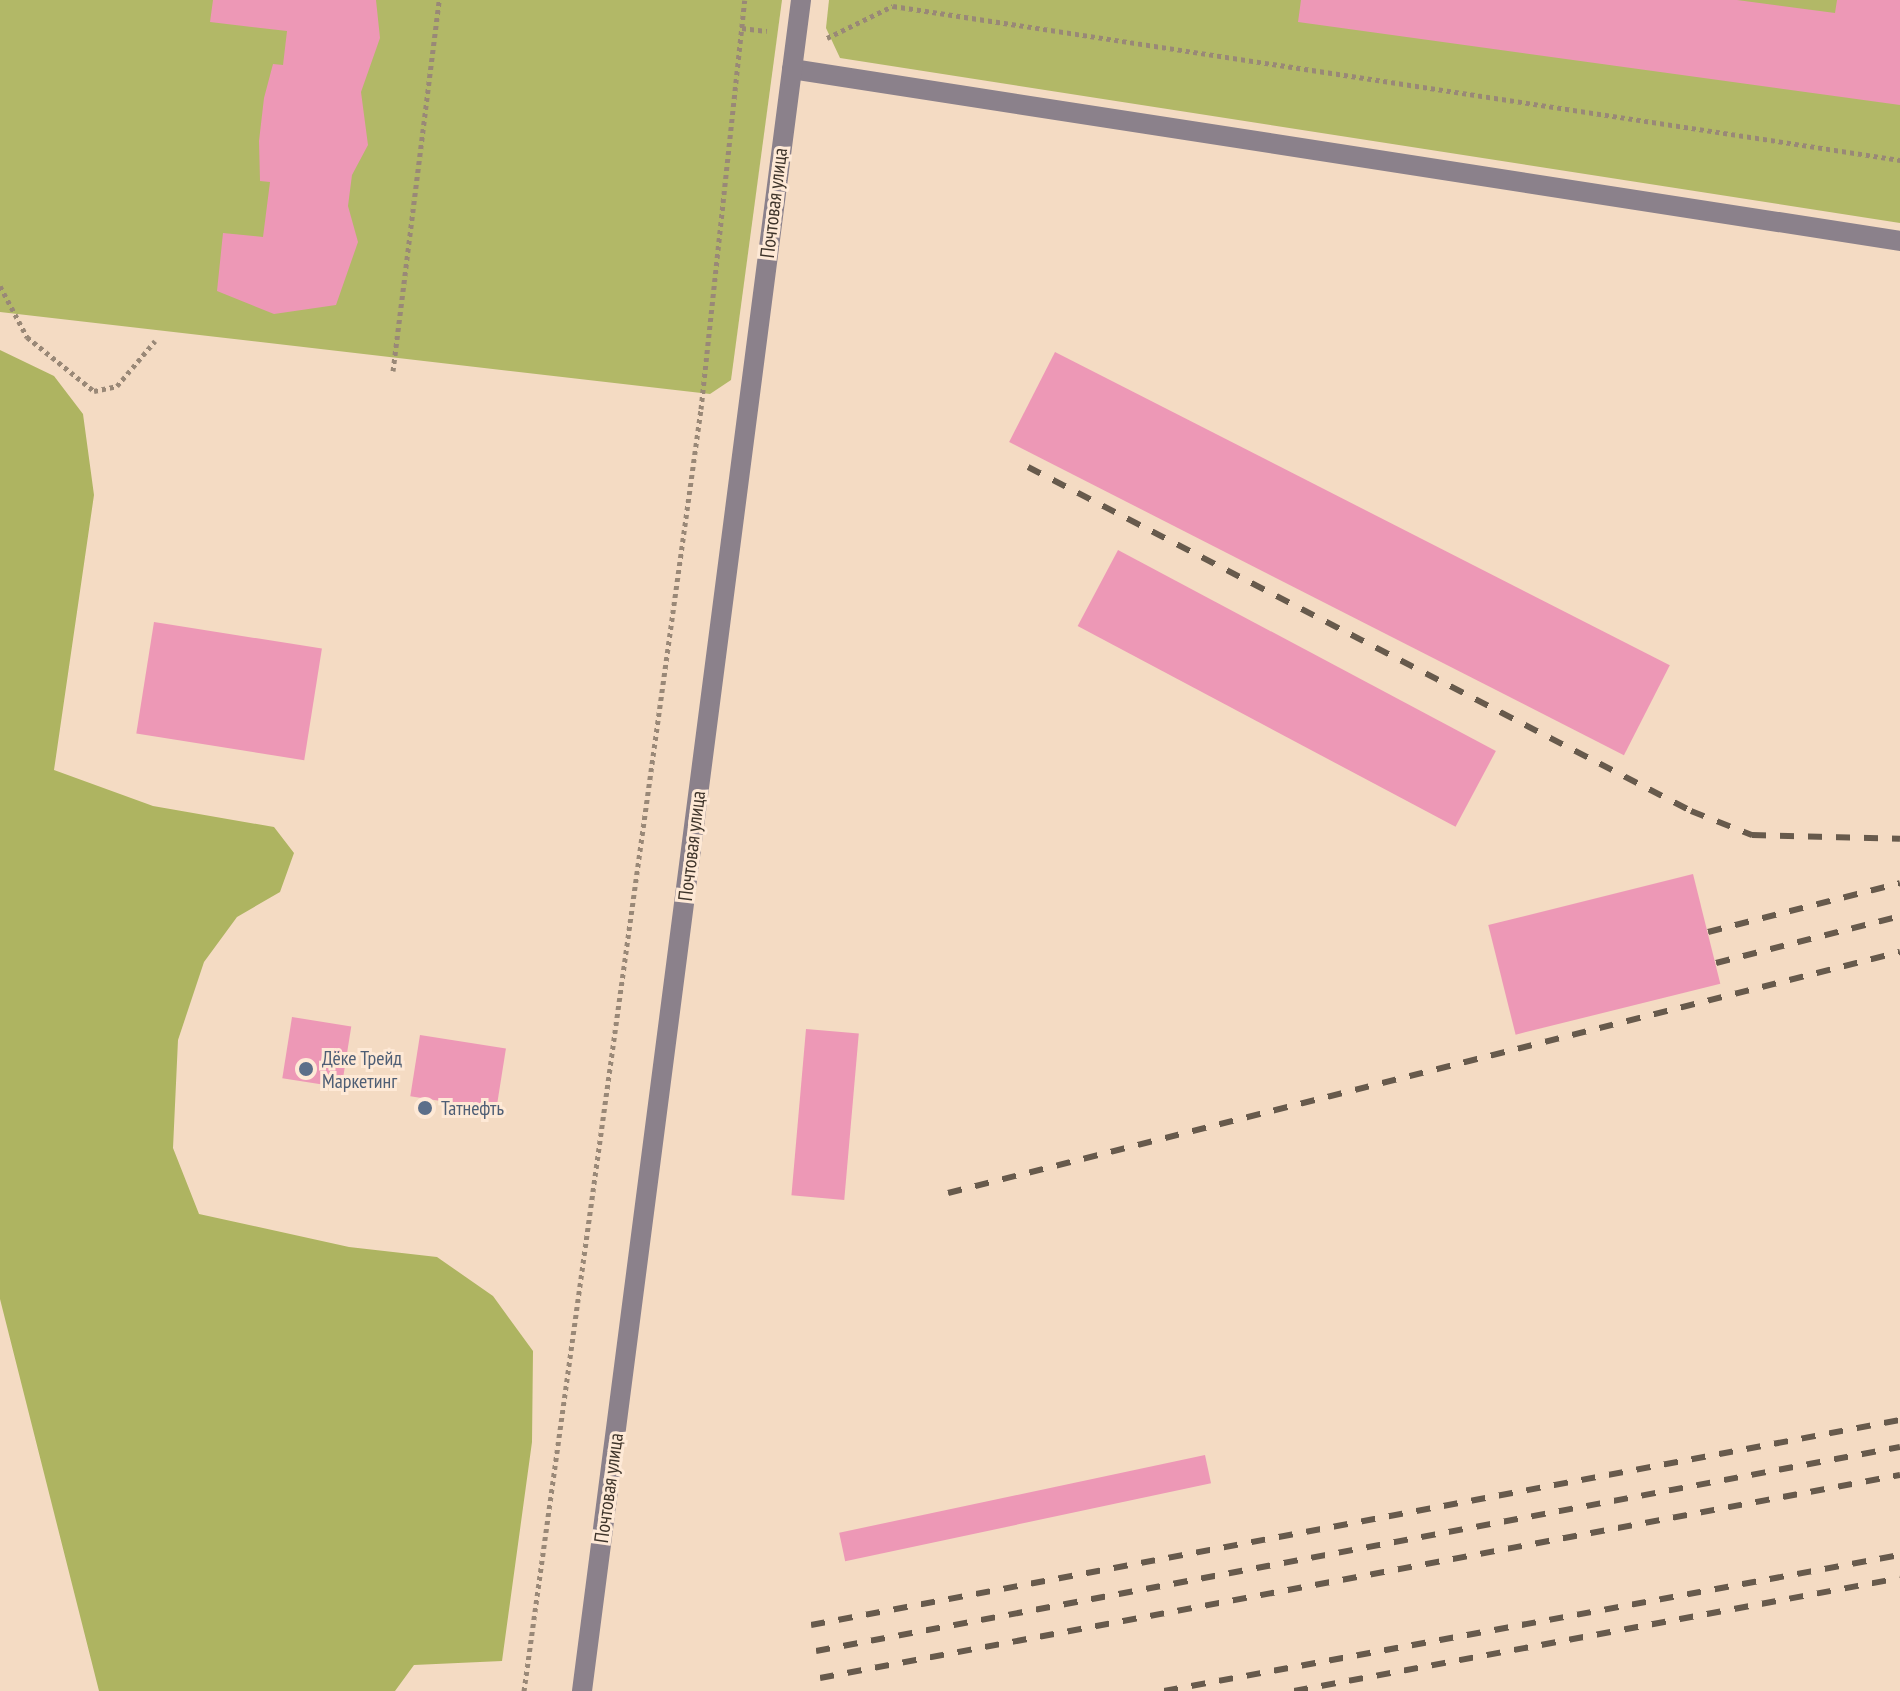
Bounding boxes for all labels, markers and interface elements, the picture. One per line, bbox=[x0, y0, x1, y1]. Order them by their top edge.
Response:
street label: Почтовая улица bbox=[755, 146, 793, 260]
street label: Почтовая улица bbox=[673, 789, 711, 903]
place label: Дёке Трейд Маркетинг bbox=[322, 1046, 402, 1093]
marker: Дёке Трейд Маркетинг bbox=[297, 1060, 315, 1078]
place label: Татнефть bbox=[441, 1096, 504, 1120]
marker: Татнефть bbox=[416, 1099, 434, 1117]
street label: Почтовая улица bbox=[589, 1431, 629, 1545]

